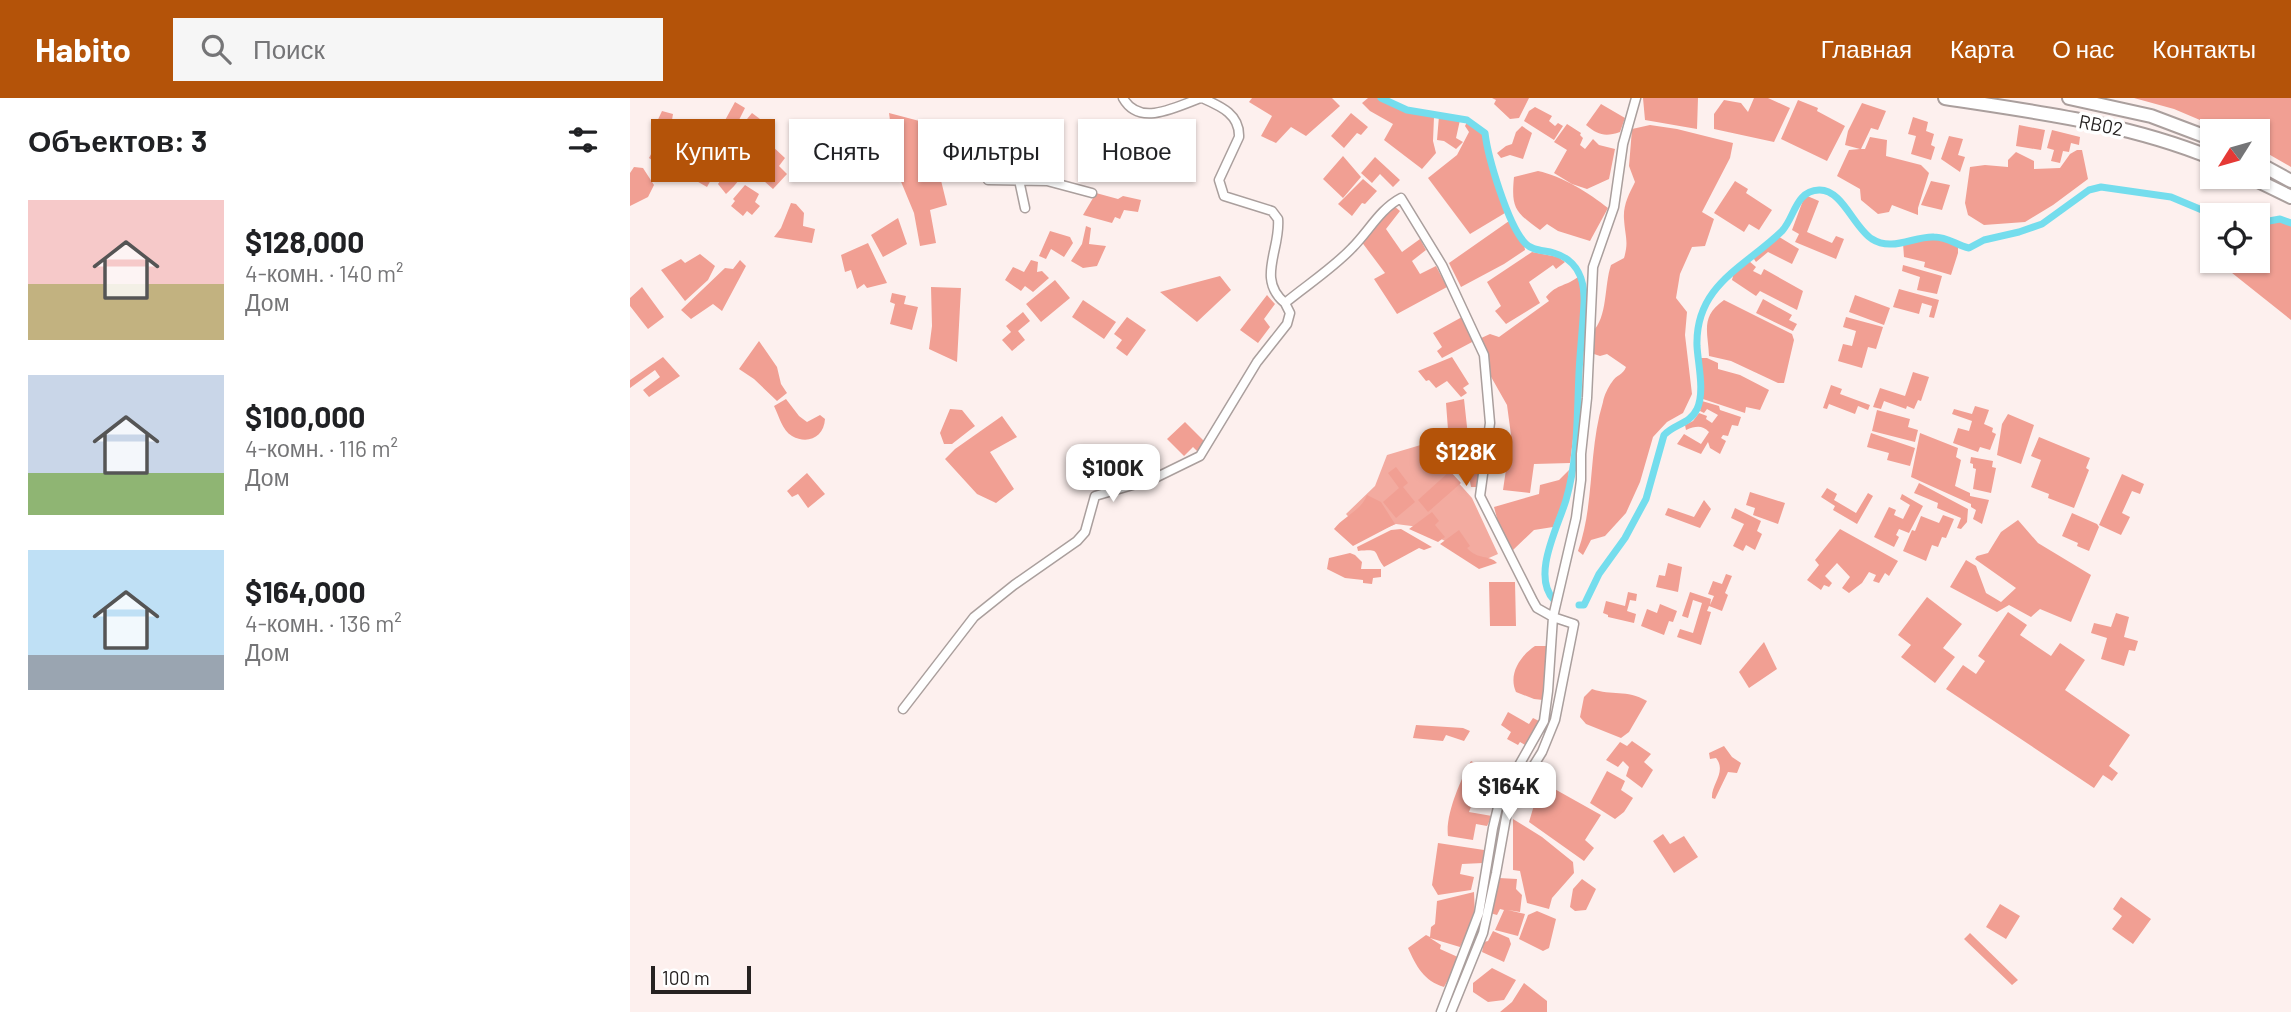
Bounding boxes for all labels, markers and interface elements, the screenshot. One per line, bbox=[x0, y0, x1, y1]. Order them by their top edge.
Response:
search box bbox=[173, 18, 663, 81]
text: Habito bbox=[35, 29, 131, 69]
icon: search bbox=[197, 30, 235, 68]
text: Поиск bbox=[253, 33, 325, 64]
text: Главная bbox=[1821, 34, 1912, 63]
text: Карта bbox=[1950, 34, 2014, 63]
text: О нас bbox=[2052, 34, 2114, 63]
text: Контакты bbox=[2152, 34, 2256, 63]
street label: RB02 bbox=[2077, 109, 2125, 140]
chip: Купить bbox=[651, 119, 775, 182]
chip: Снять bbox=[789, 119, 904, 182]
chip: Фильтры bbox=[918, 119, 1064, 182]
chip: Новое bbox=[1078, 119, 1196, 182]
north arrow bbox=[2200, 119, 2270, 189]
map controls bbox=[2200, 119, 2270, 273]
icon: filters bbox=[564, 121, 602, 159]
text: Объектов: 3 bbox=[28, 122, 207, 158]
button: locate bbox=[2200, 203, 2270, 273]
text: $128,000 bbox=[245, 223, 364, 259]
icon: home bbox=[84, 228, 168, 312]
text: 4-комн. · 140 m² bbox=[245, 259, 404, 287]
text: Дом bbox=[245, 288, 289, 316]
text: $100,000 bbox=[245, 398, 365, 434]
icon: home bbox=[84, 403, 168, 487]
pin: $128K bbox=[1417, 428, 1515, 488]
text: 4-комн. · 116 m² bbox=[245, 434, 398, 462]
text: $128K bbox=[1435, 437, 1497, 465]
pin: $100K bbox=[1064, 444, 1162, 504]
text: $100K bbox=[1082, 453, 1144, 481]
text: Дом bbox=[245, 463, 289, 491]
text: $164,000 bbox=[245, 573, 366, 609]
icon: home bbox=[84, 578, 168, 662]
text: 4-комн. · 136 m² bbox=[245, 609, 402, 637]
text: Дом bbox=[245, 638, 289, 666]
pin: $164K bbox=[1460, 762, 1558, 822]
text: $164K bbox=[1478, 771, 1540, 799]
scale bar bbox=[651, 963, 751, 995]
text: 100 m bbox=[662, 966, 710, 989]

